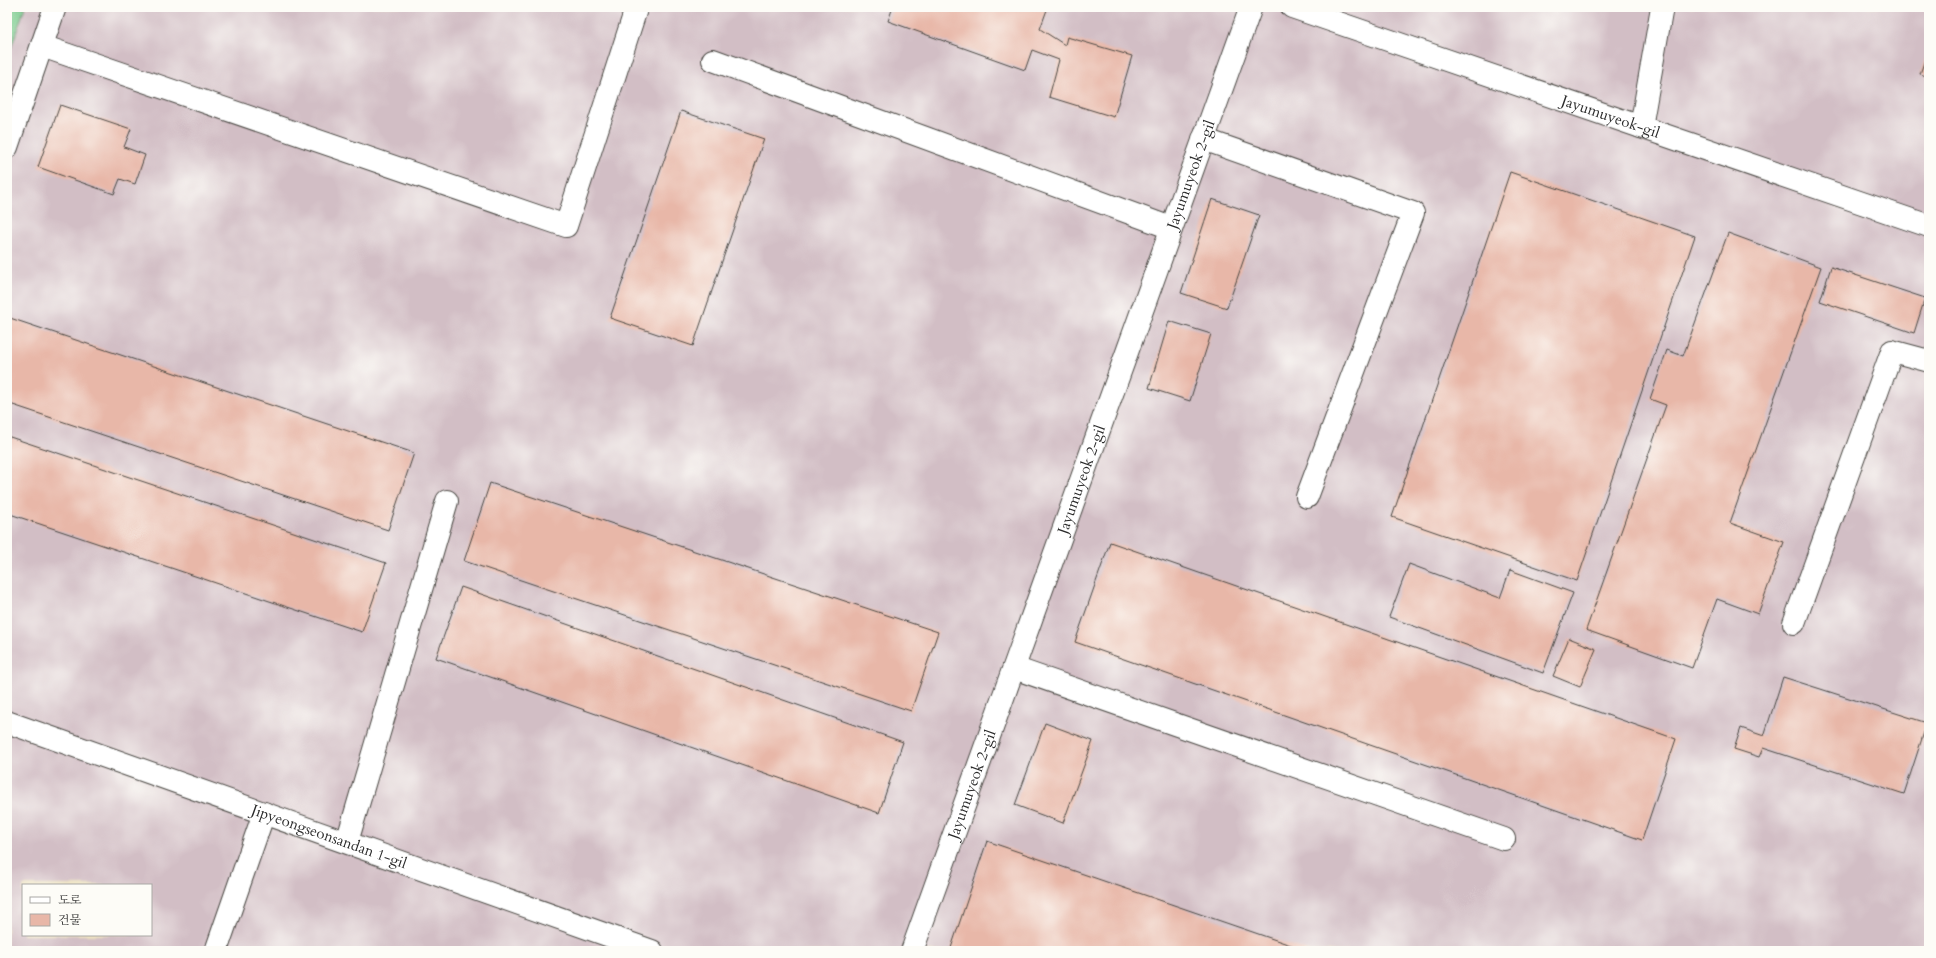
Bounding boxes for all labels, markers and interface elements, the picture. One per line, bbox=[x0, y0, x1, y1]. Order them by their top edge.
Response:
street label: Jayumuyeok-gil bbox=[1557, 90, 1663, 143]
street label: Jayumuyeok 2-gil bbox=[1161, 117, 1220, 234]
street label: Jayumuyeok 2-gil bbox=[1052, 422, 1110, 539]
street label: Jayumuyeok 2-gil bbox=[942, 727, 1001, 844]
street label: Jipyeongseonsandan 1-gil bbox=[247, 799, 410, 873]
legend bbox=[22, 884, 152, 936]
text: 도로 bbox=[58, 892, 82, 908]
text: 건물 bbox=[58, 912, 82, 928]

